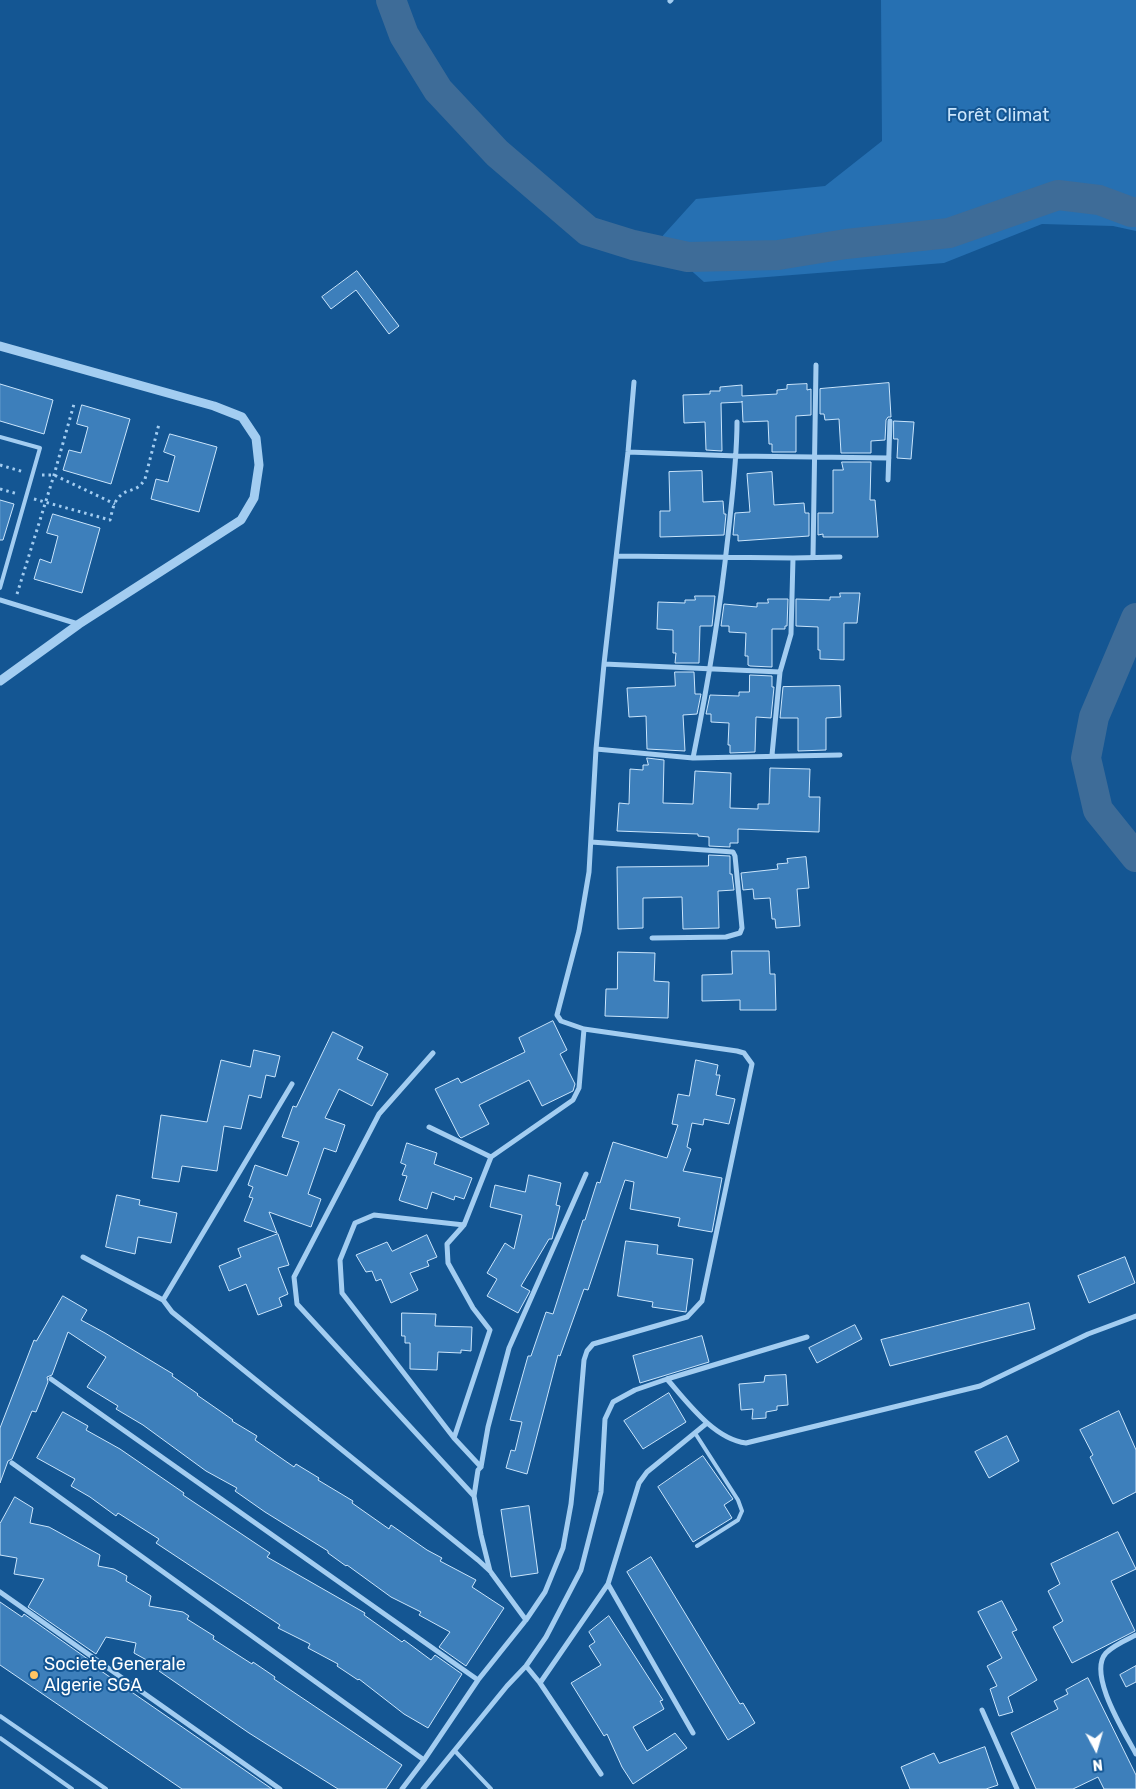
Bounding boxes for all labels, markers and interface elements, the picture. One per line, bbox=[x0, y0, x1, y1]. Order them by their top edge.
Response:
park label: Forêt Climat bbox=[947, 105, 1049, 127]
place label: Societe Generale Algerie SGA bbox=[44, 1654, 186, 1696]
marker: Societe Generale Algerie SGA bbox=[28, 1669, 40, 1681]
north arrow bbox=[1071, 1724, 1121, 1774]
text: N bbox=[1092, 1755, 1104, 1773]

